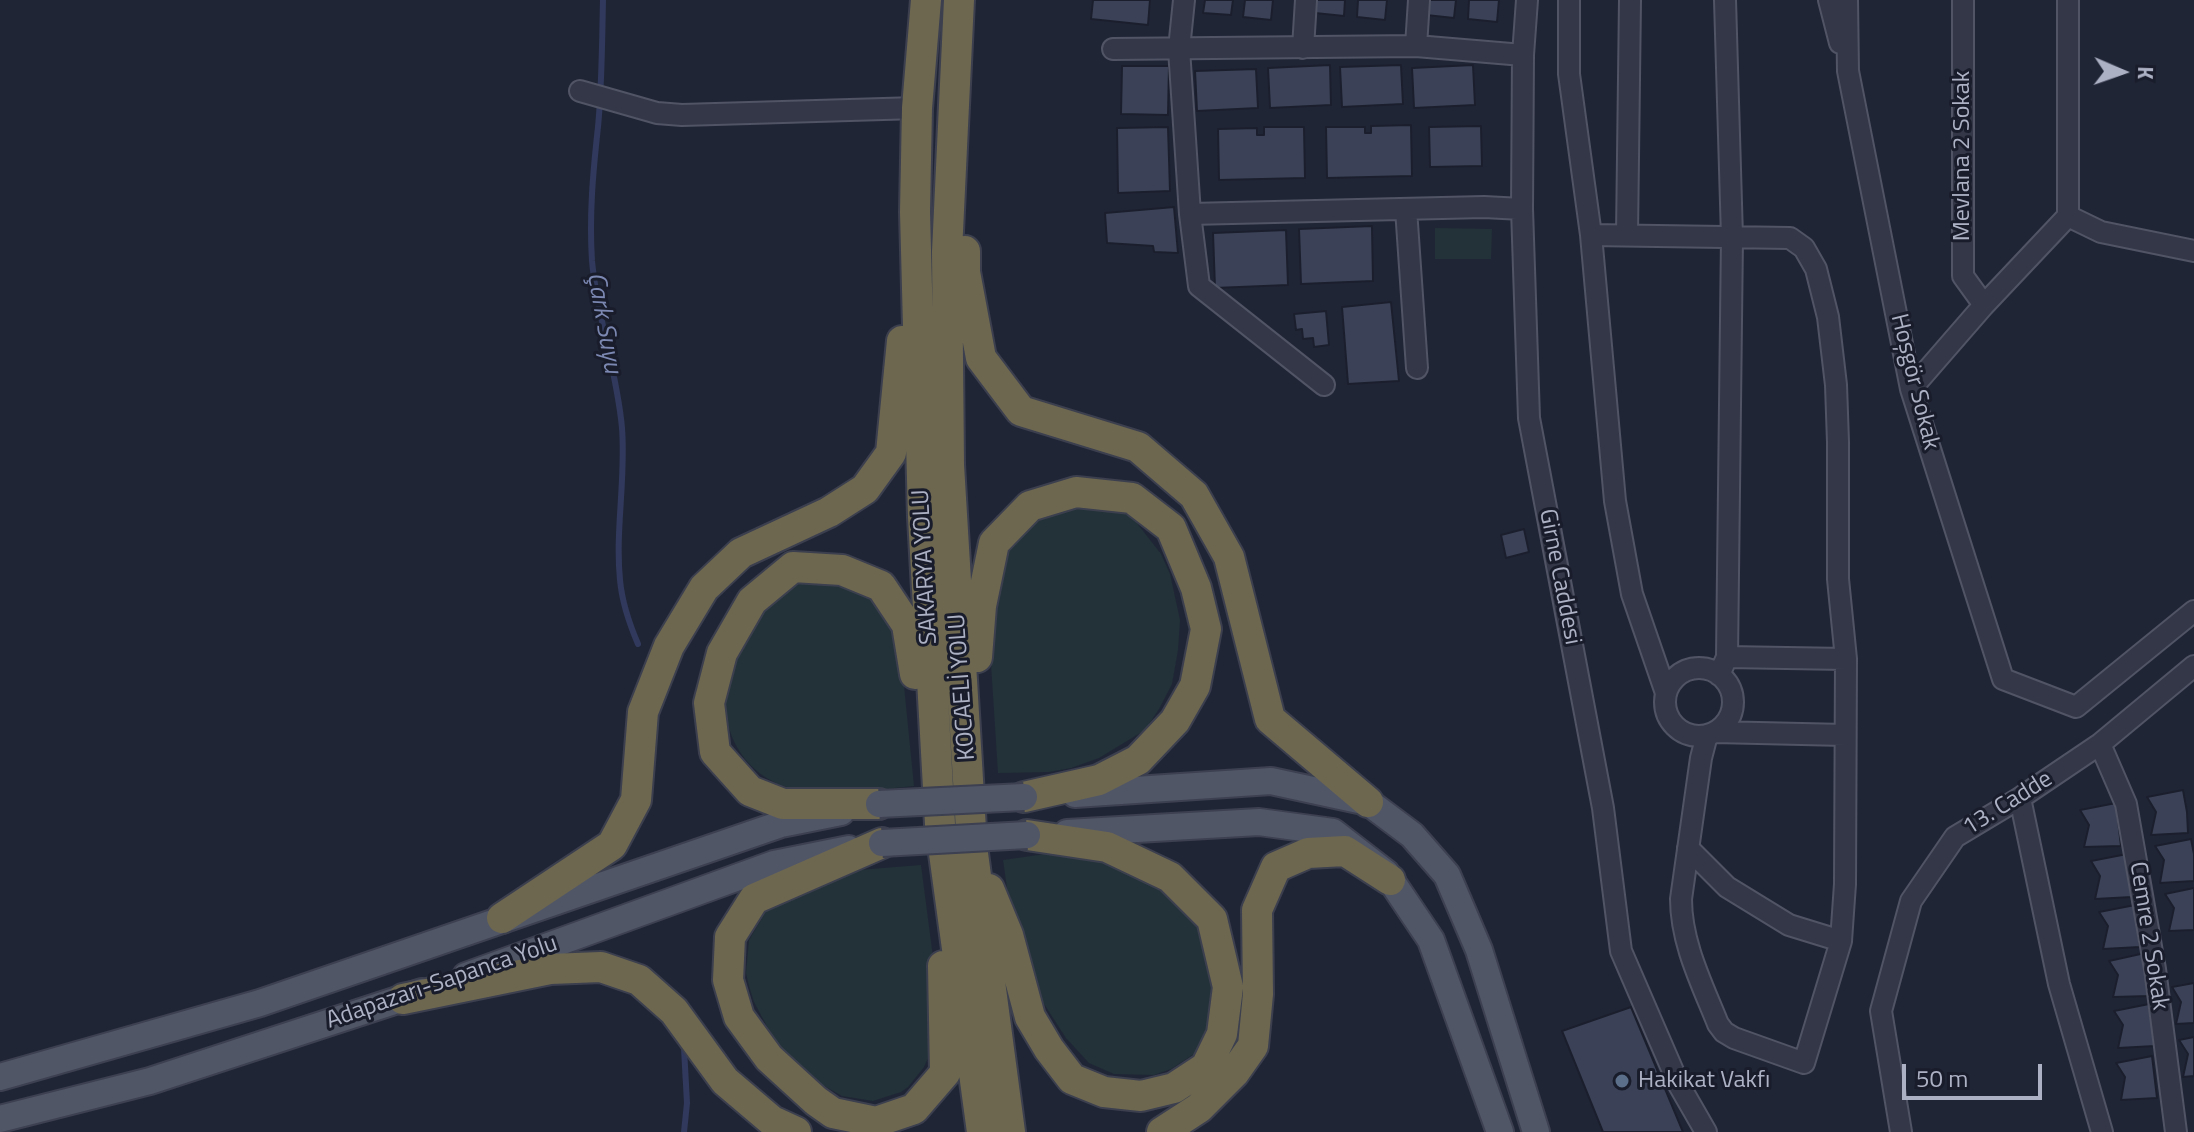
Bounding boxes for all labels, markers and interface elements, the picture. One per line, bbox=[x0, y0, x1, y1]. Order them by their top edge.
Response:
north arrow bbox=[2082, 32, 2162, 112]
text: K bbox=[2129, 66, 2163, 80]
street label: Mevlana 2 Sokak bbox=[1949, 71, 1977, 241]
water label: Çark Suyu bbox=[579, 270, 627, 376]
street label: Hoşgör Sokak bbox=[1883, 311, 1945, 453]
street label: SAKARYA YOLU bbox=[908, 489, 944, 645]
street label: Girne Caddesi bbox=[1532, 507, 1586, 647]
street label: KOCAELİ YOLU bbox=[944, 613, 982, 761]
street label: 13. Cadde bbox=[1958, 765, 2058, 843]
street label: Cemre 2 Sokak bbox=[2122, 860, 2174, 1012]
street label: Adapazarı-Sapanca Yolu bbox=[323, 930, 561, 1036]
scale bar bbox=[1906, 1048, 2046, 1098]
text: 50 m bbox=[1916, 1060, 1968, 1096]
place label: Hakikat Vakfı bbox=[1638, 1067, 1770, 1095]
marker: Hakikat Vakfı bbox=[1613, 1072, 1631, 1090]

